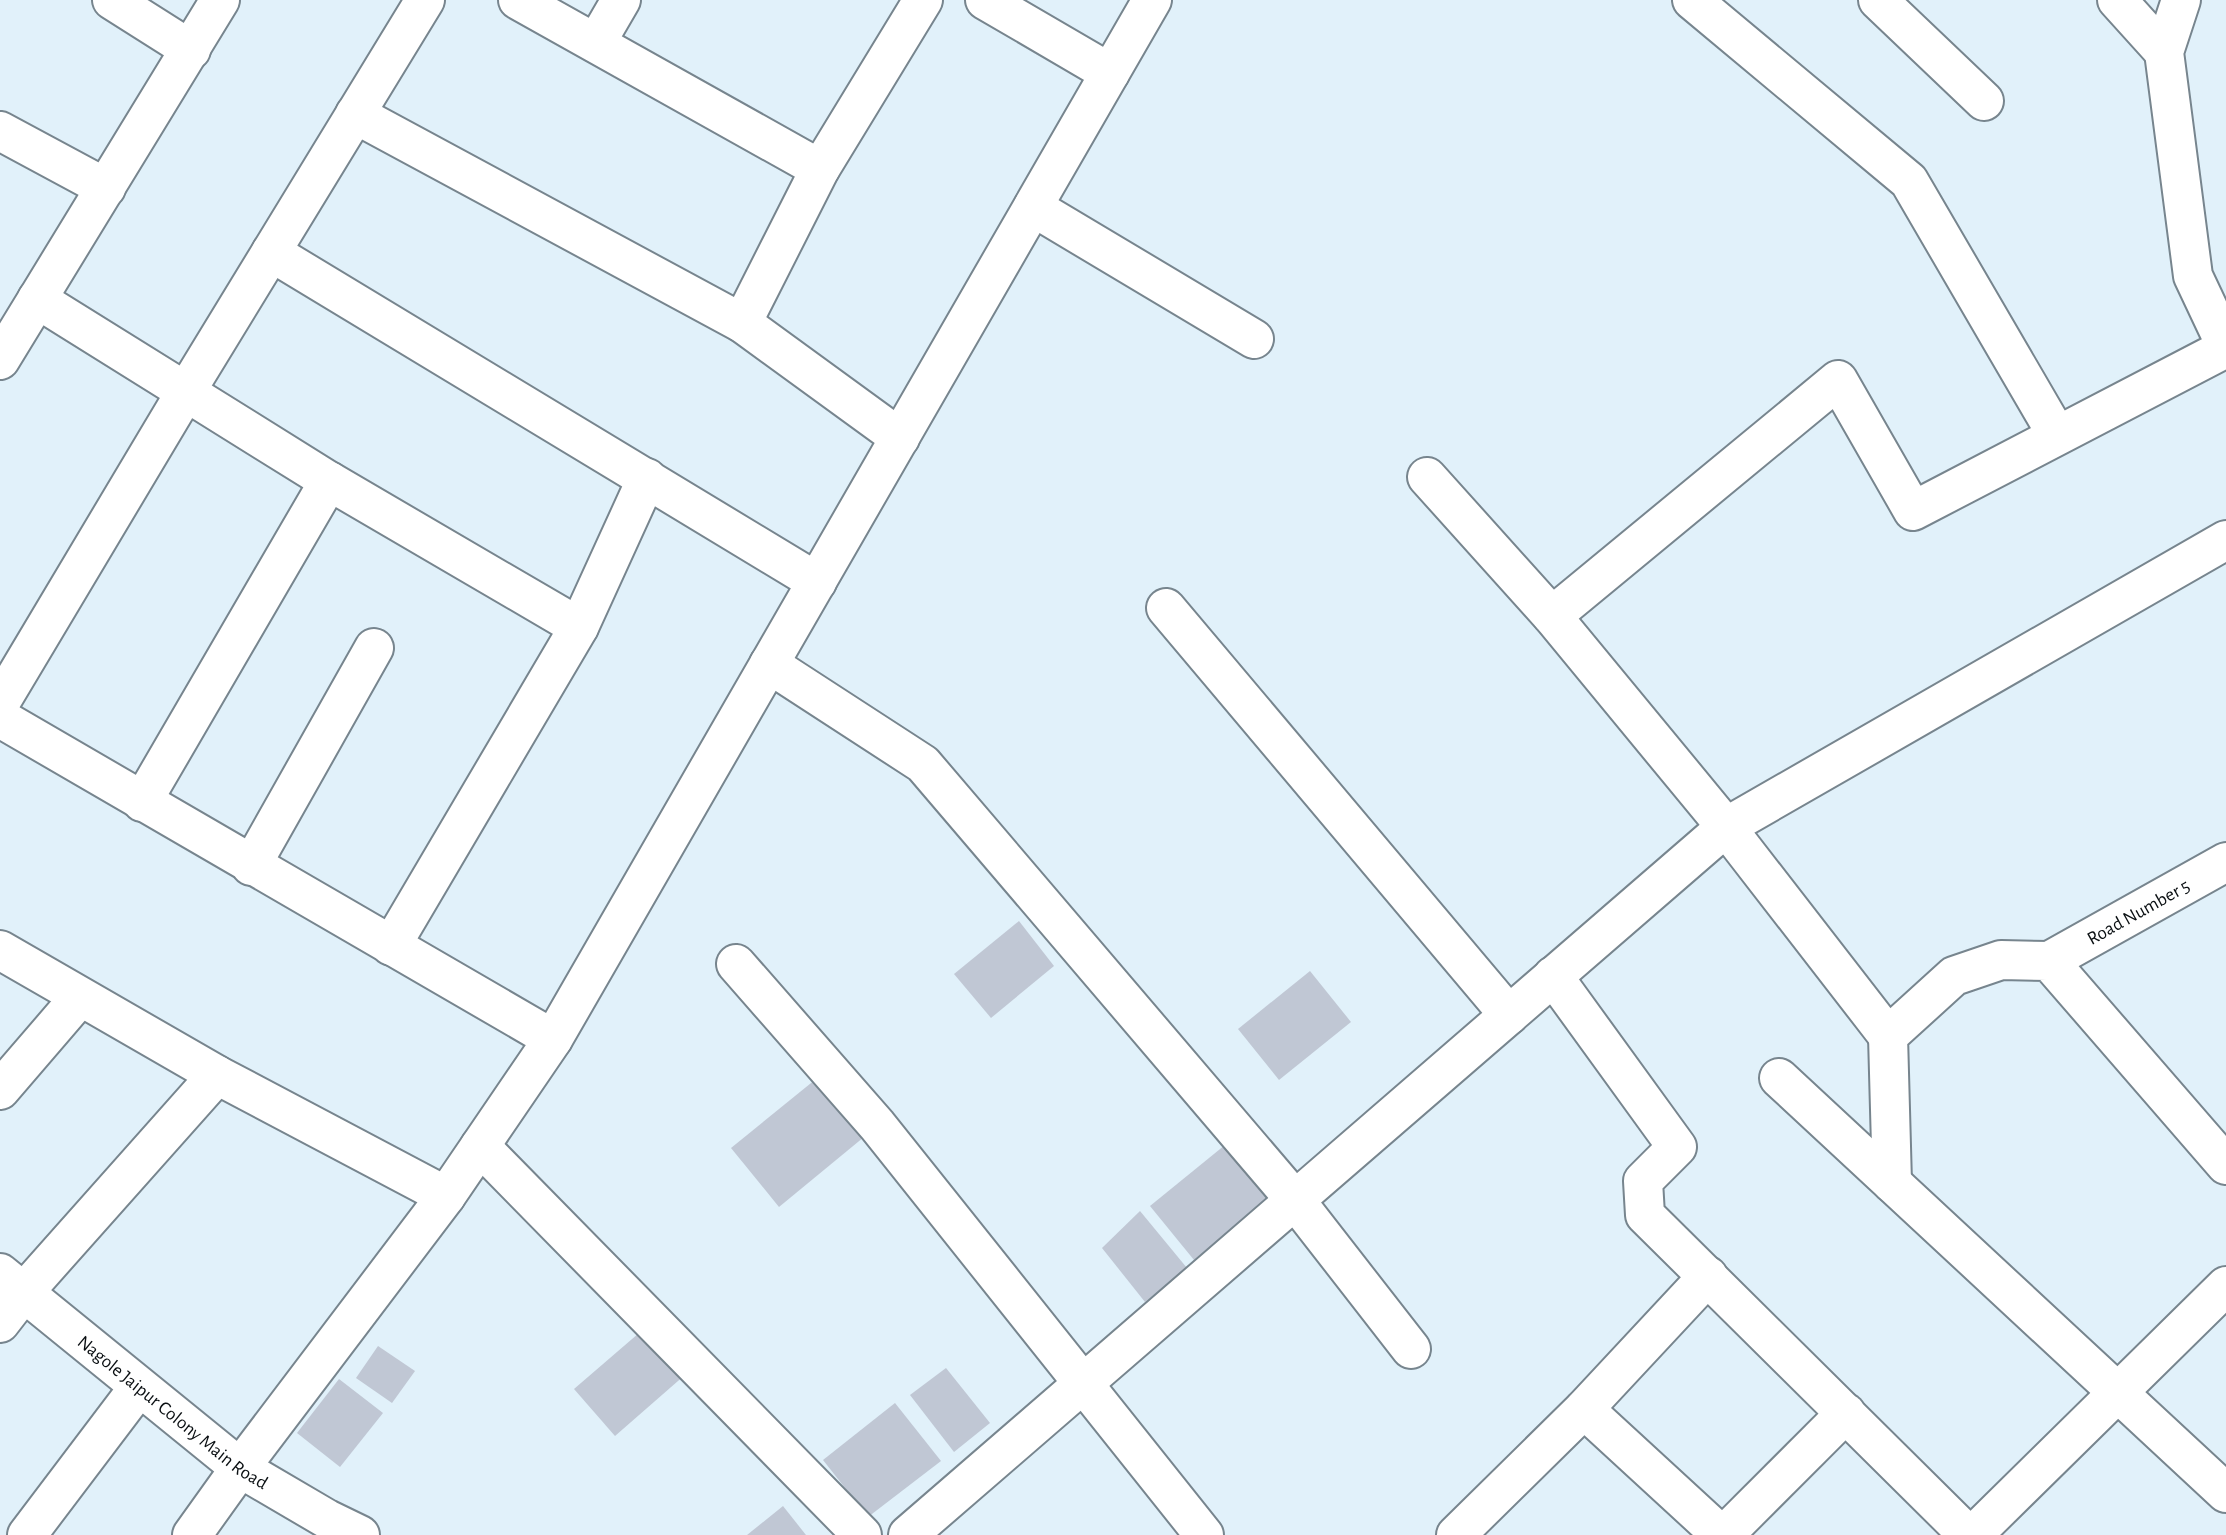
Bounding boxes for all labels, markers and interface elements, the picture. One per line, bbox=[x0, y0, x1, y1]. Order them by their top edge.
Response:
street label: Road Number 5 bbox=[2084, 876, 2193, 949]
street label: Nagole Jaipur Colony Main Road bbox=[74, 1332, 271, 1493]

